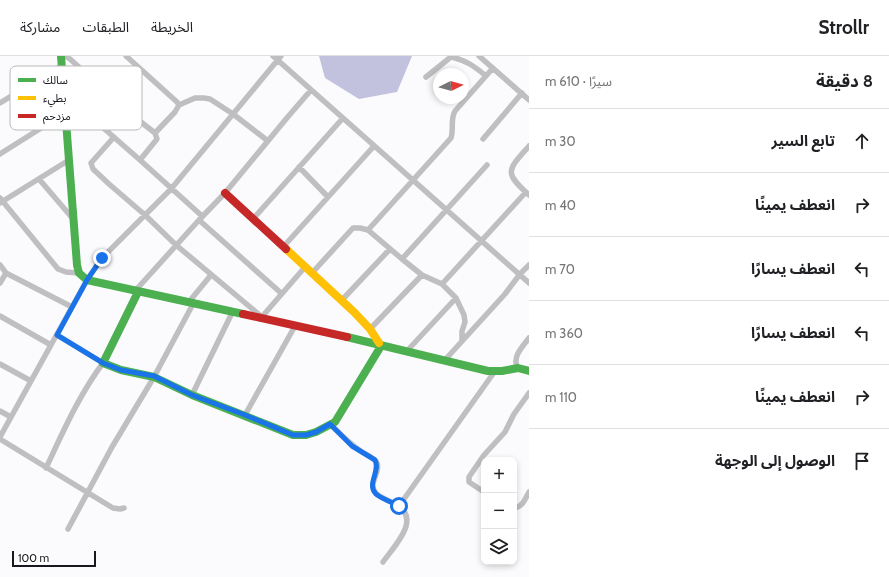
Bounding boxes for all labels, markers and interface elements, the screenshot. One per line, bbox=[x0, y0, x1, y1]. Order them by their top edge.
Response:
text: Strollr bbox=[818, 16, 869, 39]
text: مشاركة bbox=[20, 18, 60, 36]
text: الطبقات bbox=[82, 18, 129, 36]
text: الخريطة bbox=[151, 18, 193, 36]
legend bbox=[10, 66, 142, 130]
north arrow bbox=[433, 68, 469, 104]
text: 8 دقيقة bbox=[816, 71, 873, 91]
text: سالك bbox=[43, 73, 68, 87]
text: سيرًا · 610 m bbox=[545, 73, 612, 89]
text: بطيء bbox=[43, 91, 66, 108]
text: مزدحم bbox=[43, 109, 71, 125]
icon: ahead bbox=[851, 130, 873, 152]
text: تابع السير bbox=[771, 132, 835, 150]
text: 30 m bbox=[545, 133, 575, 149]
icon: right bbox=[851, 194, 873, 216]
text: انعطف يمينًا bbox=[755, 196, 835, 214]
text: 40 m bbox=[545, 197, 576, 213]
route end bbox=[93, 249, 111, 267]
icon: left bbox=[851, 258, 873, 280]
text: انعطف يسارًا bbox=[751, 260, 835, 278]
text: 70 m bbox=[545, 261, 575, 277]
icon: left bbox=[851, 322, 873, 344]
text: انعطف يسارًا bbox=[751, 324, 835, 342]
text: 360 m bbox=[545, 325, 583, 341]
icon: right bbox=[851, 386, 873, 408]
text: انعطف يمينًا bbox=[755, 388, 835, 406]
text: 110 m bbox=[545, 389, 577, 405]
icon: arrive bbox=[851, 450, 873, 472]
text: الوصول إلى الوجهة bbox=[715, 452, 835, 470]
map controls bbox=[481, 457, 517, 565]
button: + bbox=[481, 457, 517, 493]
button: − bbox=[481, 493, 517, 529]
route start bbox=[390, 497, 408, 515]
button: layers bbox=[481, 529, 517, 565]
scale bar bbox=[12, 549, 96, 568]
text: 100 m bbox=[18, 551, 49, 565]

